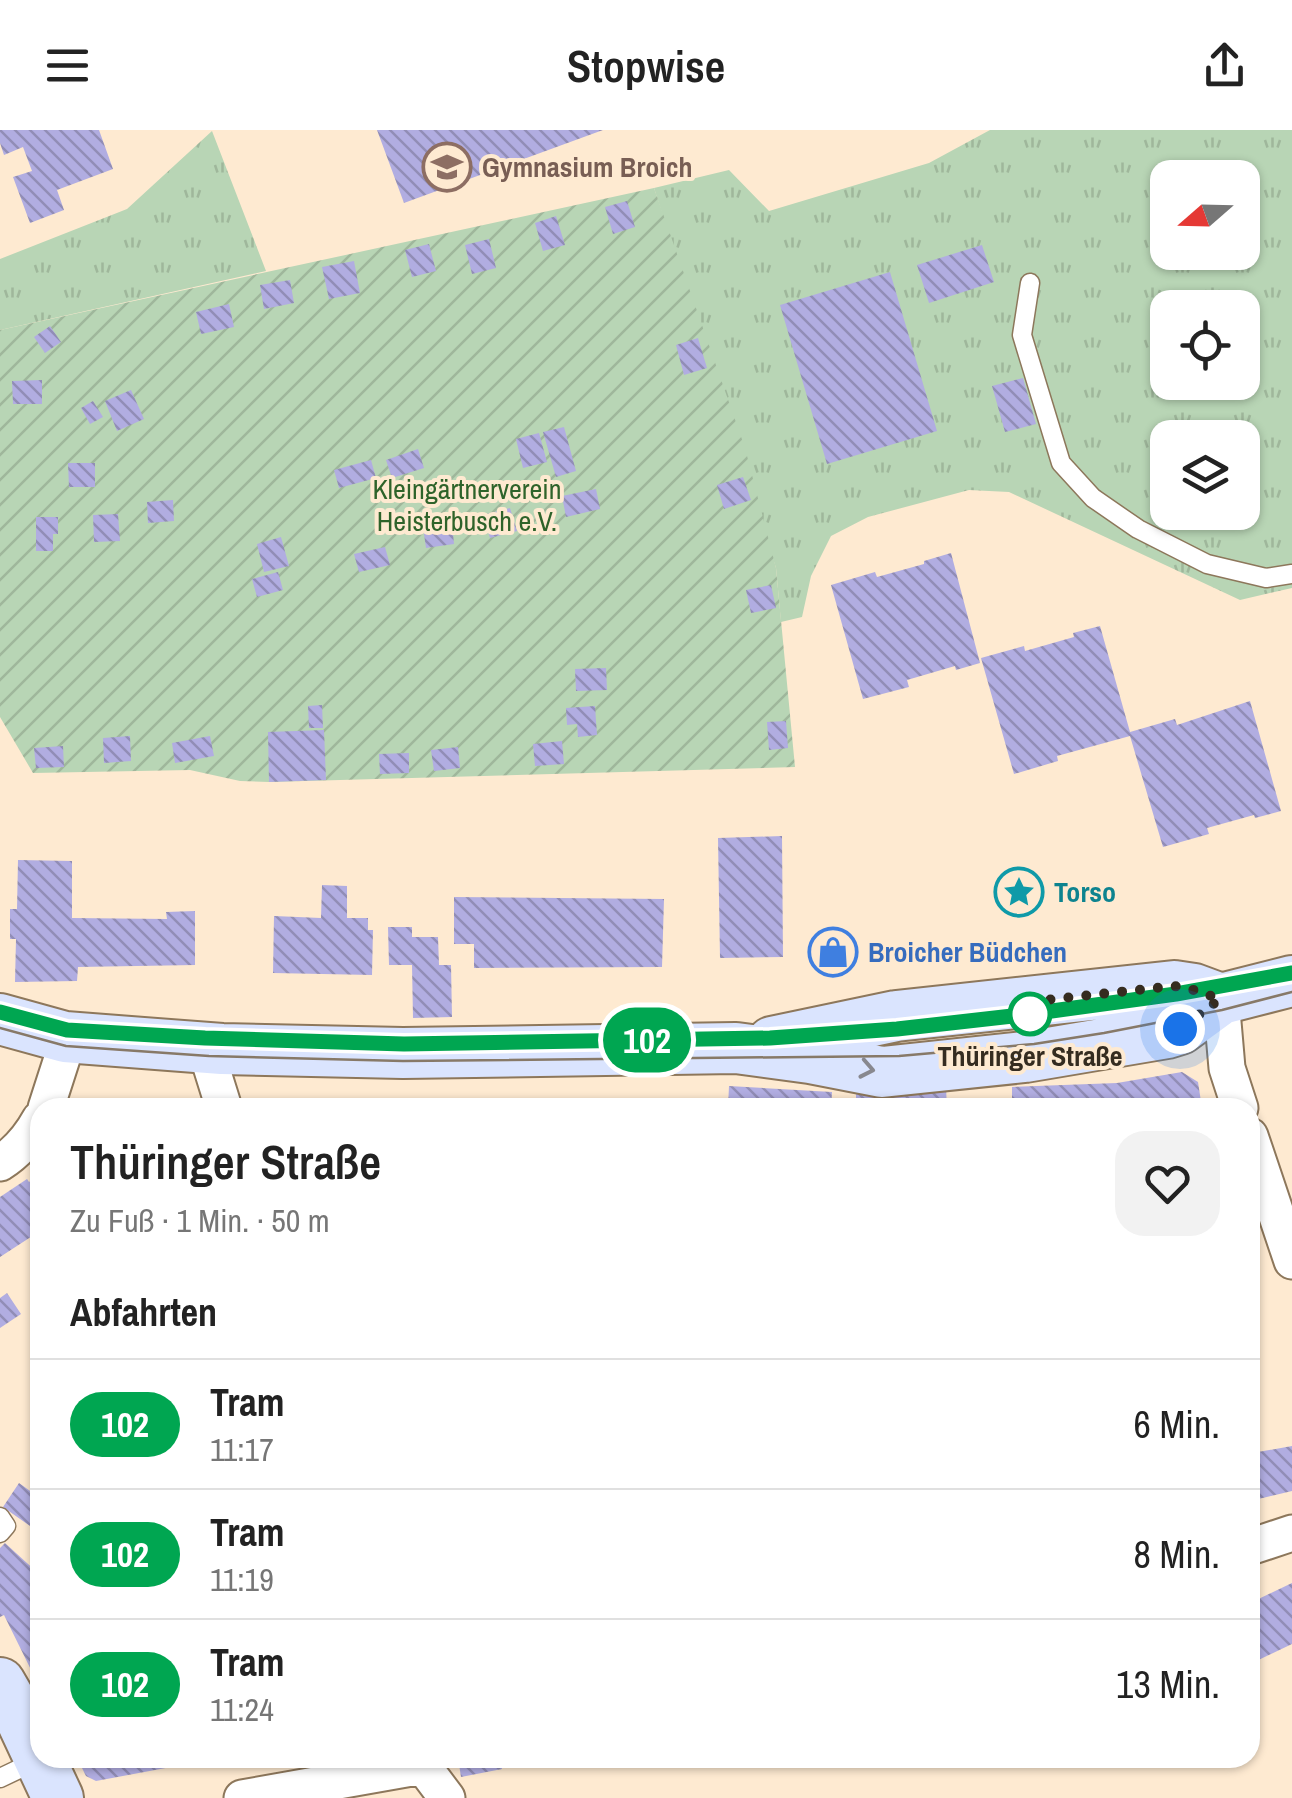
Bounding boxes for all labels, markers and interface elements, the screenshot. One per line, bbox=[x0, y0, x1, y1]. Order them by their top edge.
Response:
text: Stopwise bbox=[567, 35, 725, 96]
icon: menu bbox=[40, 38, 95, 93]
icon: share bbox=[1197, 38, 1252, 93]
school or university icon: Gymnasium Broich bbox=[421, 141, 473, 193]
place label: Gymnasium Broich bbox=[482, 148, 693, 186]
north arrow bbox=[1150, 160, 1260, 270]
map controls bbox=[1150, 160, 1260, 530]
button: locate bbox=[1150, 290, 1260, 400]
button: layers bbox=[1150, 420, 1260, 530]
park label: Kleingärtnerverein Heisterbusch e.V. bbox=[373, 470, 561, 540]
place icon: Torso bbox=[993, 866, 1045, 918]
place label: Torso bbox=[1054, 873, 1116, 911]
shop icon: Broicher Büdchen bbox=[807, 926, 859, 978]
place label: Broicher Büdchen bbox=[868, 933, 1067, 971]
marker: Thüringer Straße bbox=[1009, 993, 1051, 1035]
your location bbox=[1155, 1004, 1205, 1054]
line badge: 102 bbox=[590, 1008, 704, 1072]
text: 102 bbox=[623, 1017, 671, 1064]
place label: Thüringer Straße bbox=[938, 1037, 1123, 1075]
one-way arrow bbox=[858, 1058, 875, 1079]
text: Thüringer Straße bbox=[70, 1129, 381, 1194]
button: heart bbox=[1115, 1131, 1220, 1236]
text: Zu Fuß · 1 Min. · 50 m bbox=[70, 1199, 330, 1242]
text: Abfahrten bbox=[70, 1287, 217, 1338]
text: Tram bbox=[210, 1377, 284, 1428]
text: 6 Min. bbox=[1133, 1399, 1220, 1450]
text: 102 bbox=[101, 1401, 149, 1448]
text: 11:17 bbox=[210, 1428, 274, 1471]
text: Tram bbox=[210, 1507, 284, 1558]
text: 8 Min. bbox=[1133, 1529, 1220, 1580]
text: 102 bbox=[101, 1531, 149, 1578]
text: 11:19 bbox=[210, 1558, 274, 1601]
text: Tram bbox=[210, 1637, 284, 1688]
text: 13 Min. bbox=[1116, 1659, 1220, 1710]
text: 102 bbox=[101, 1661, 149, 1708]
text: 11:24 bbox=[210, 1688, 274, 1731]

